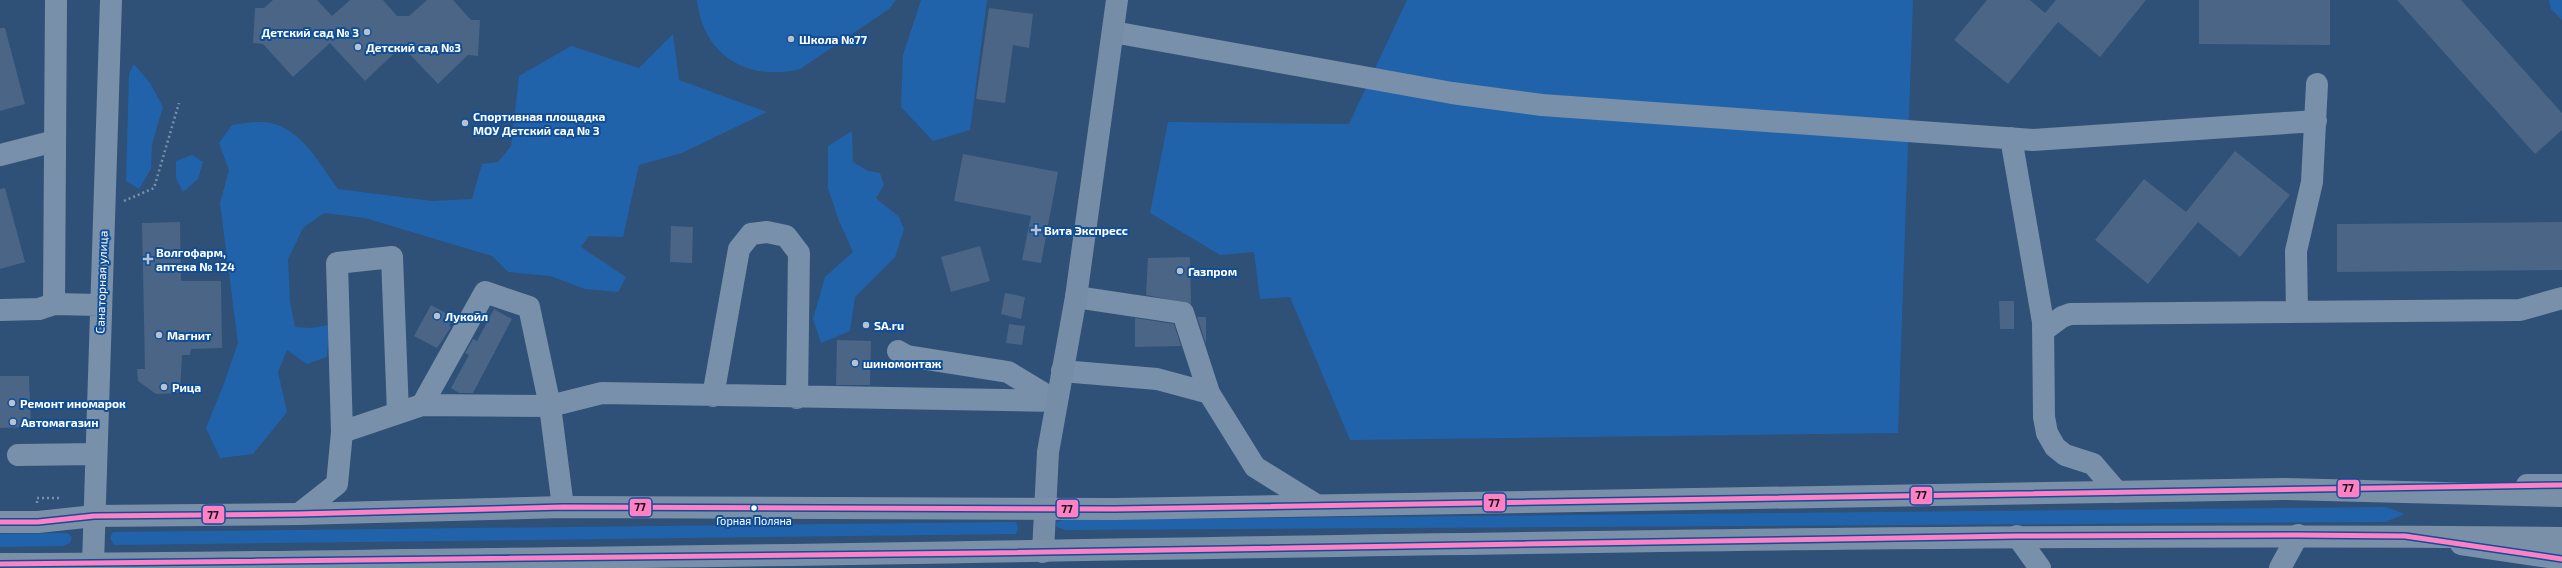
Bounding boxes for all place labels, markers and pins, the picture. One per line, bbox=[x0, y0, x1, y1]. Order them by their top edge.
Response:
place label: Детский сад № 3 bbox=[261, 25, 359, 39]
marker: Детский сад № 3 bbox=[362, 27, 372, 37]
place label: Школа №77 bbox=[799, 32, 868, 46]
marker: Школа №77 bbox=[786, 34, 796, 44]
place label: Детский сад №3 bbox=[366, 40, 461, 54]
marker: Детский сад №3 bbox=[353, 42, 363, 52]
place label: Спортивная площадка МОУ Детский сад № 3 bbox=[473, 109, 606, 137]
marker: Спортивная площадка МОУ Детский сад № 3 bbox=[460, 118, 470, 128]
place label: Вита Экспресс bbox=[1044, 223, 1128, 237]
marker: Вита Экспресс bbox=[1031, 225, 1041, 235]
place label: Волгофарм, аптека № 124 bbox=[156, 245, 235, 273]
marker: Волгофарм, аптека № 124 bbox=[143, 254, 153, 264]
place label: Газпром bbox=[1188, 264, 1237, 278]
marker: Газпром bbox=[1175, 266, 1185, 276]
place label: Лукойл bbox=[445, 309, 488, 323]
marker: Лукойл bbox=[432, 311, 442, 321]
place label: SA.ru bbox=[874, 318, 904, 332]
marker: SA.ru bbox=[861, 320, 871, 330]
place label: Магнит bbox=[167, 328, 211, 342]
marker: Магнит bbox=[154, 330, 164, 340]
place label: шиномонтаж bbox=[863, 356, 942, 370]
marker: шиномонтаж bbox=[850, 358, 860, 368]
place label: Рица bbox=[172, 380, 201, 394]
marker: Рица bbox=[159, 382, 169, 392]
place label: Ремонт иномарок bbox=[20, 396, 126, 410]
marker: Ремонт иномарок bbox=[7, 398, 17, 408]
place label: Автомагазин bbox=[21, 415, 98, 429]
marker: Автомагазин bbox=[8, 417, 18, 427]
marker: Горная Поляна bbox=[749, 503, 759, 513]
place label: Горная Поляна bbox=[716, 514, 792, 527]

